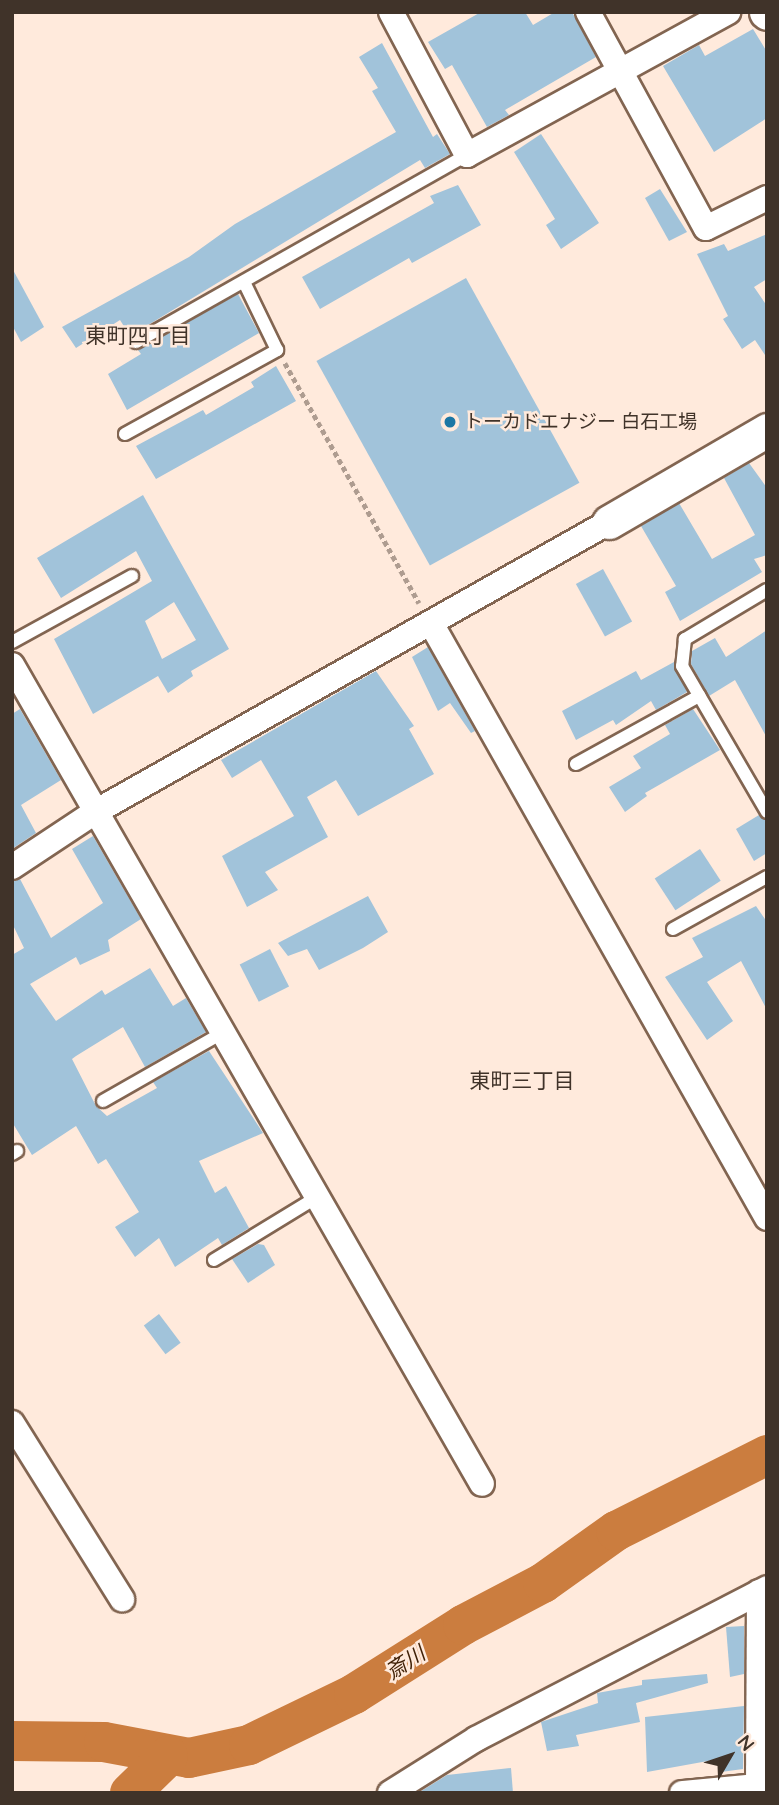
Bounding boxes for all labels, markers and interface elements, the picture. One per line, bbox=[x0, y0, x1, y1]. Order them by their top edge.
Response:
district label: 東町四丁目 bbox=[86, 322, 190, 348]
place label: トーカドエナジー 白石工場 bbox=[464, 411, 697, 433]
marker: トーカドエナジー 白石工場 bbox=[442, 414, 458, 430]
district label: 東町三丁目 bbox=[470, 1067, 574, 1093]
water label: 斎川 bbox=[381, 1640, 429, 1684]
north arrow bbox=[695, 1721, 765, 1791]
text: N bbox=[733, 1730, 760, 1756]

